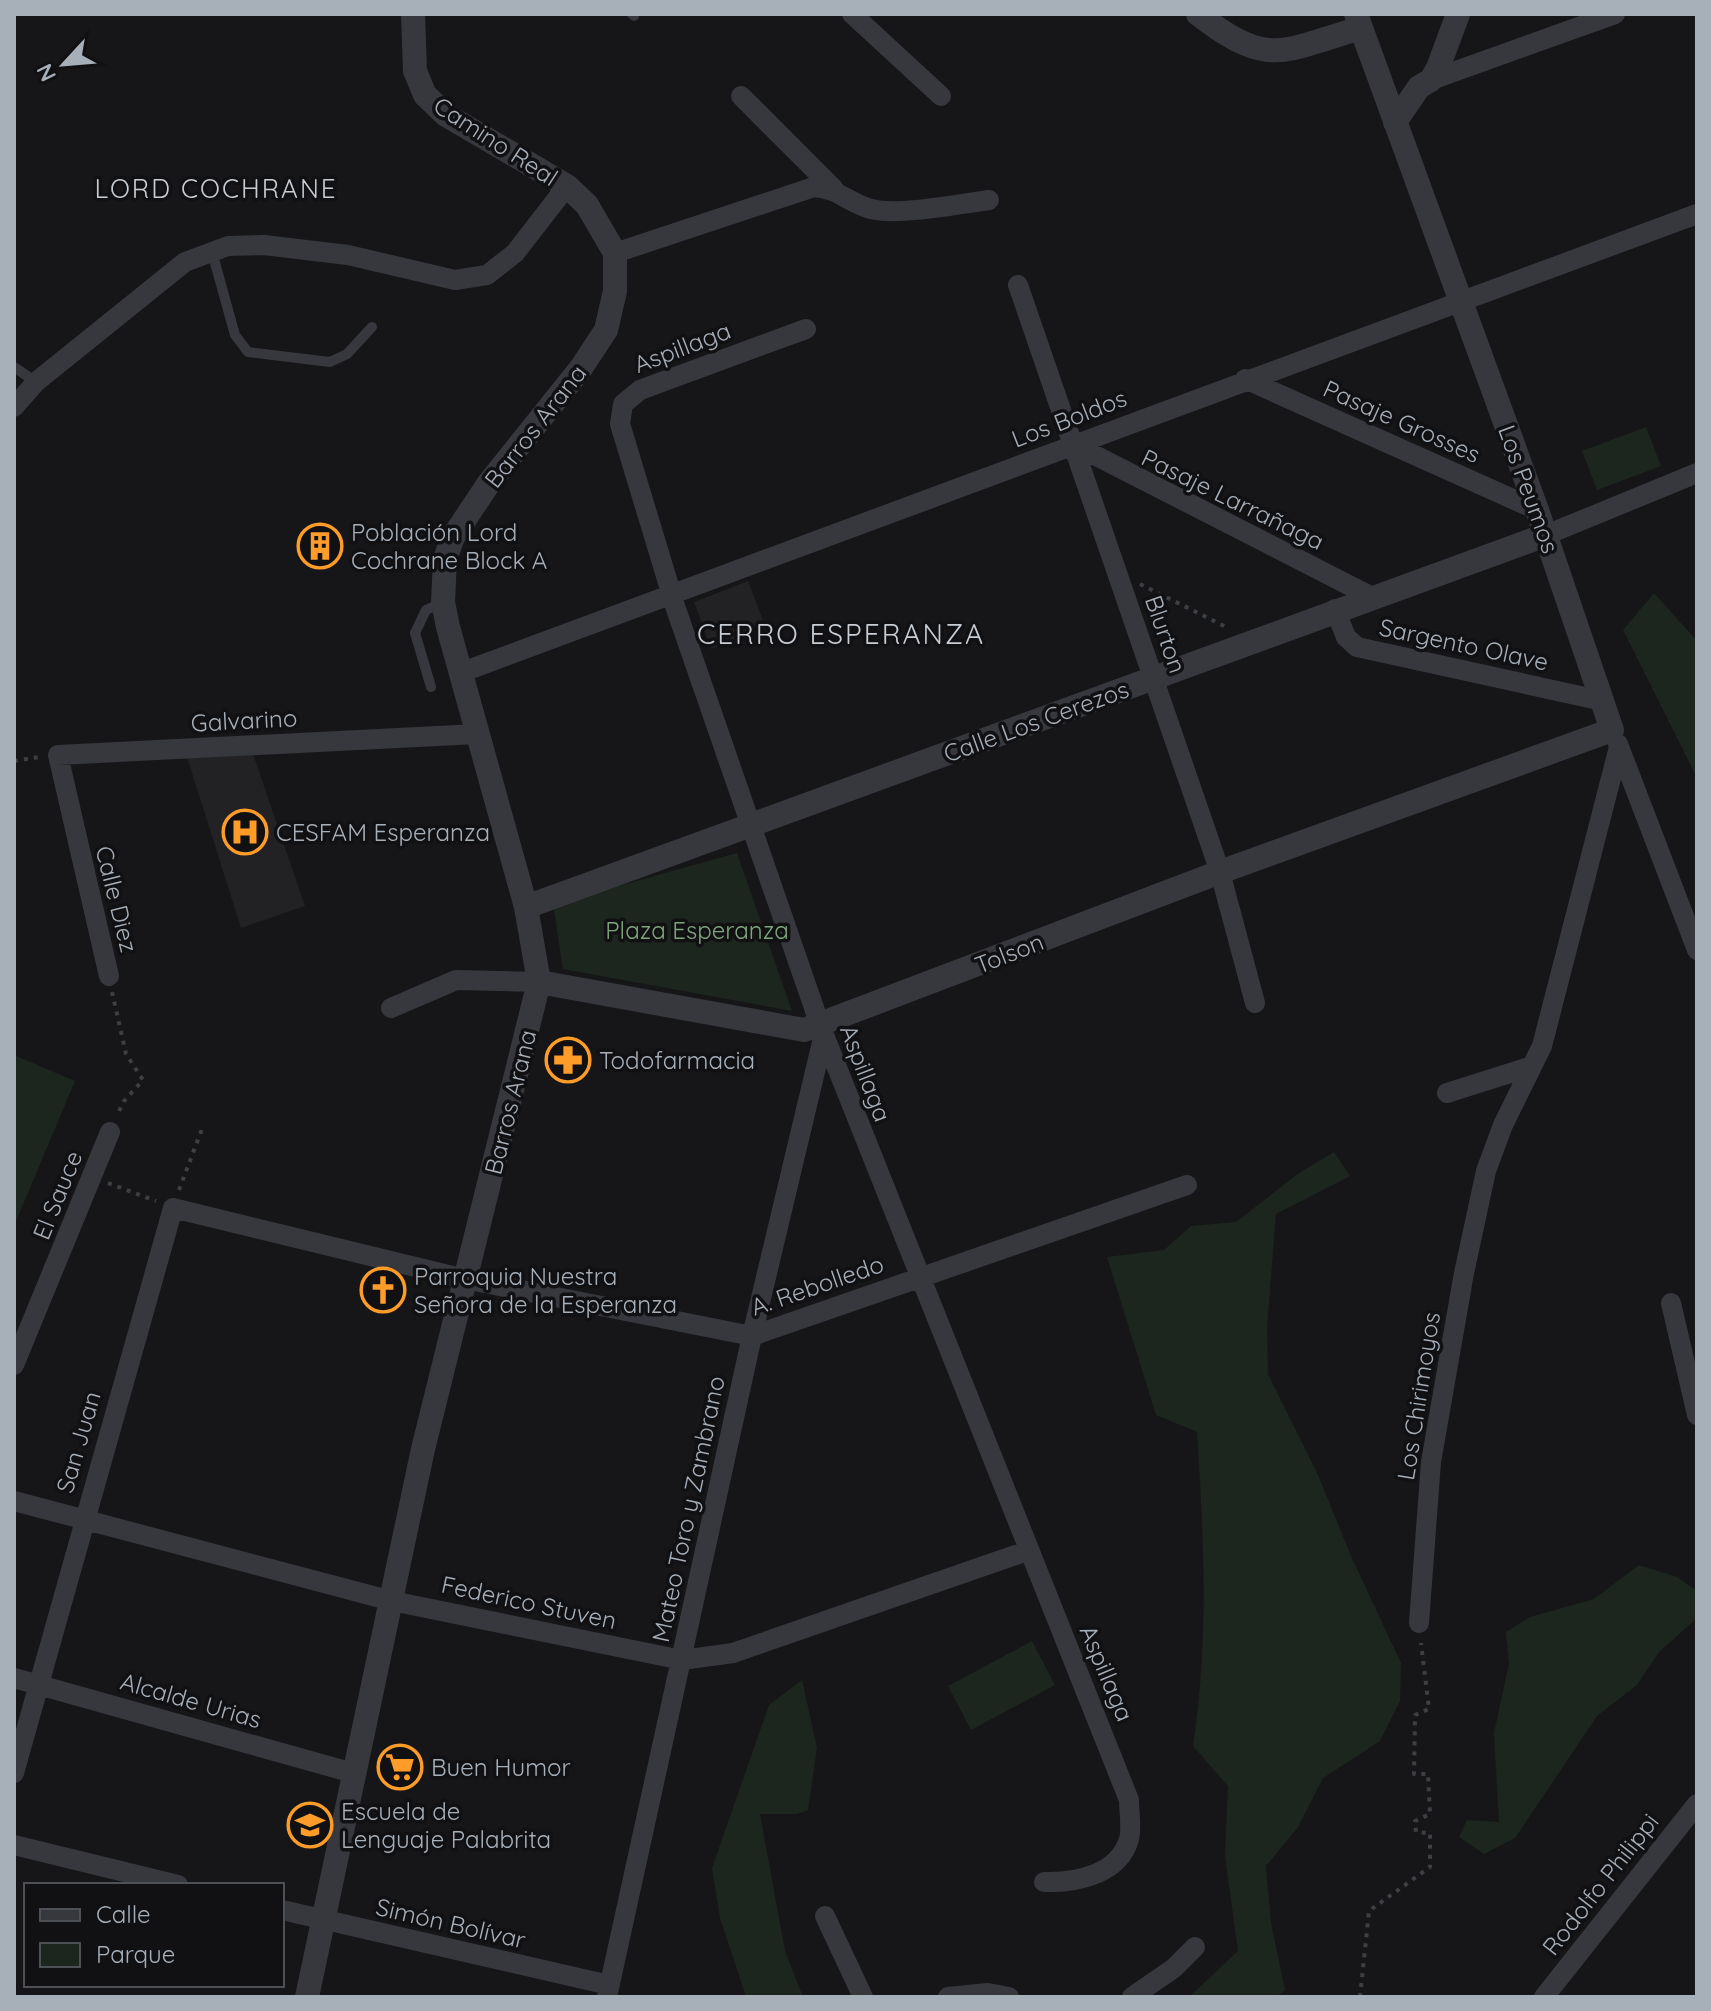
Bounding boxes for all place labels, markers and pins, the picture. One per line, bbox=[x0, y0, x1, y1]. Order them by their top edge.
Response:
place label: Población Lord Cochrane Block A bbox=[351, 517, 547, 575]
building icon: Población Lord Cochrane Block A bbox=[296, 522, 344, 570]
hospital icon: CESFAM Esperanza bbox=[221, 808, 269, 856]
place label: CESFAM Esperanza bbox=[276, 817, 490, 847]
pharmacy icon: Todofarmacia bbox=[544, 1036, 592, 1084]
place label: Todofarmacia bbox=[599, 1045, 755, 1075]
place label: Parroquia Nuestra Señora de la Esperanza bbox=[414, 1261, 677, 1319]
church icon: Parroquia Nuestra Señora de la Esperanza bbox=[359, 1266, 407, 1314]
supermarket icon: Buen Humor bbox=[376, 1743, 424, 1791]
place label: Buen Humor bbox=[431, 1752, 571, 1782]
place label: Escuela de Lenguaje Palabrita bbox=[341, 1796, 551, 1854]
school or university icon: Escuela de Lenguaje Palabrita bbox=[286, 1801, 334, 1849]

